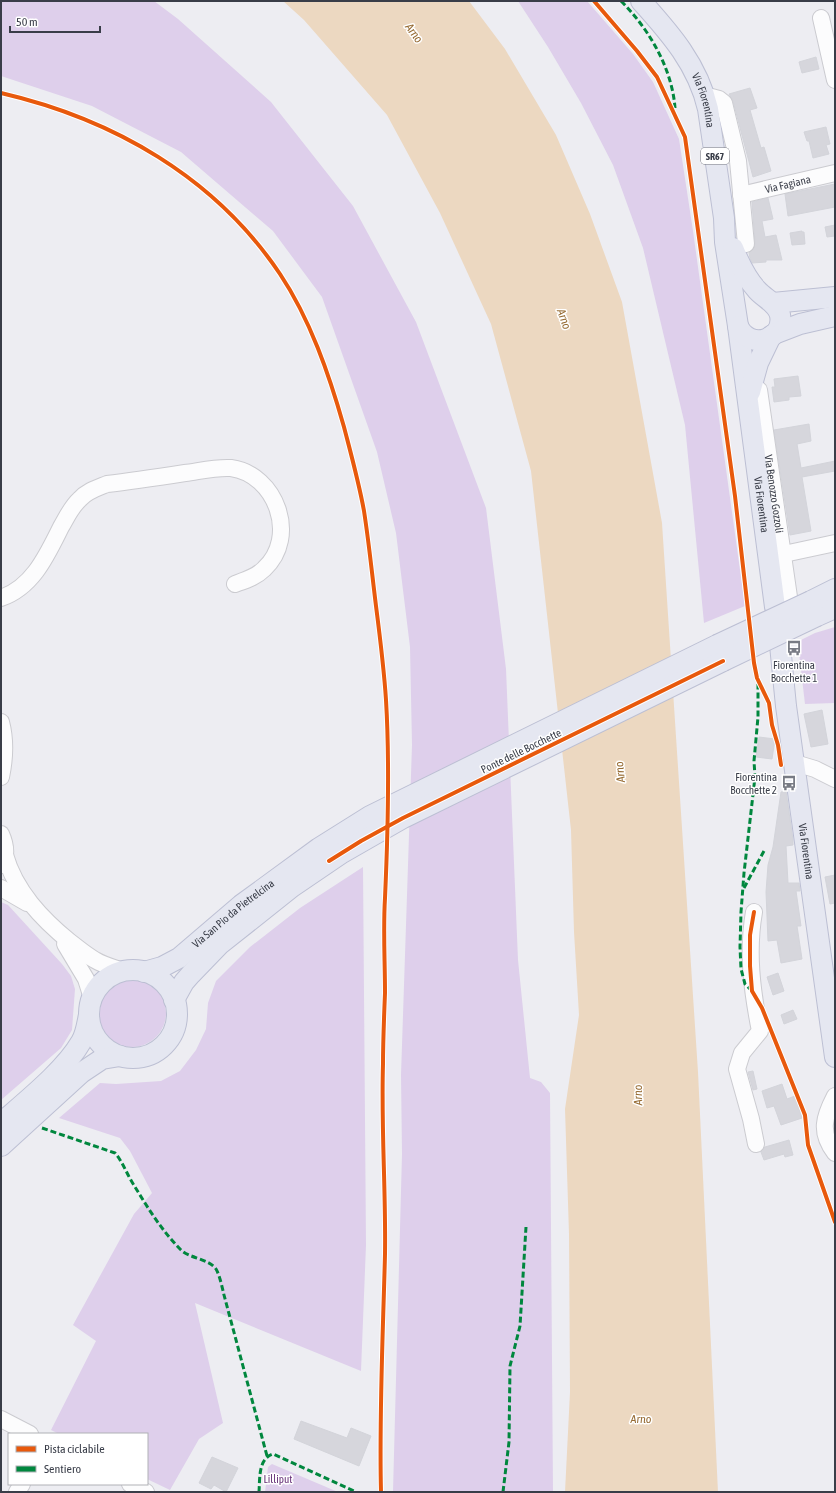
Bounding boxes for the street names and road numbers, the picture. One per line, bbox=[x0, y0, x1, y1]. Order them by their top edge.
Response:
street label: Via Fiorentina bbox=[690, 71, 717, 128]
road number: SR67 bbox=[701, 148, 729, 164]
street label: Via Fagiana bbox=[764, 173, 812, 195]
street label: Via Benozzo Gozzoli bbox=[762, 454, 786, 534]
street label: Via Fiorentina bbox=[752, 476, 771, 533]
street label: Ponte delle Bocchette bbox=[479, 726, 563, 776]
street label: Via Fiorentina bbox=[796, 823, 816, 880]
street label: Via San Pio da Pietrelcina bbox=[190, 877, 276, 950]

